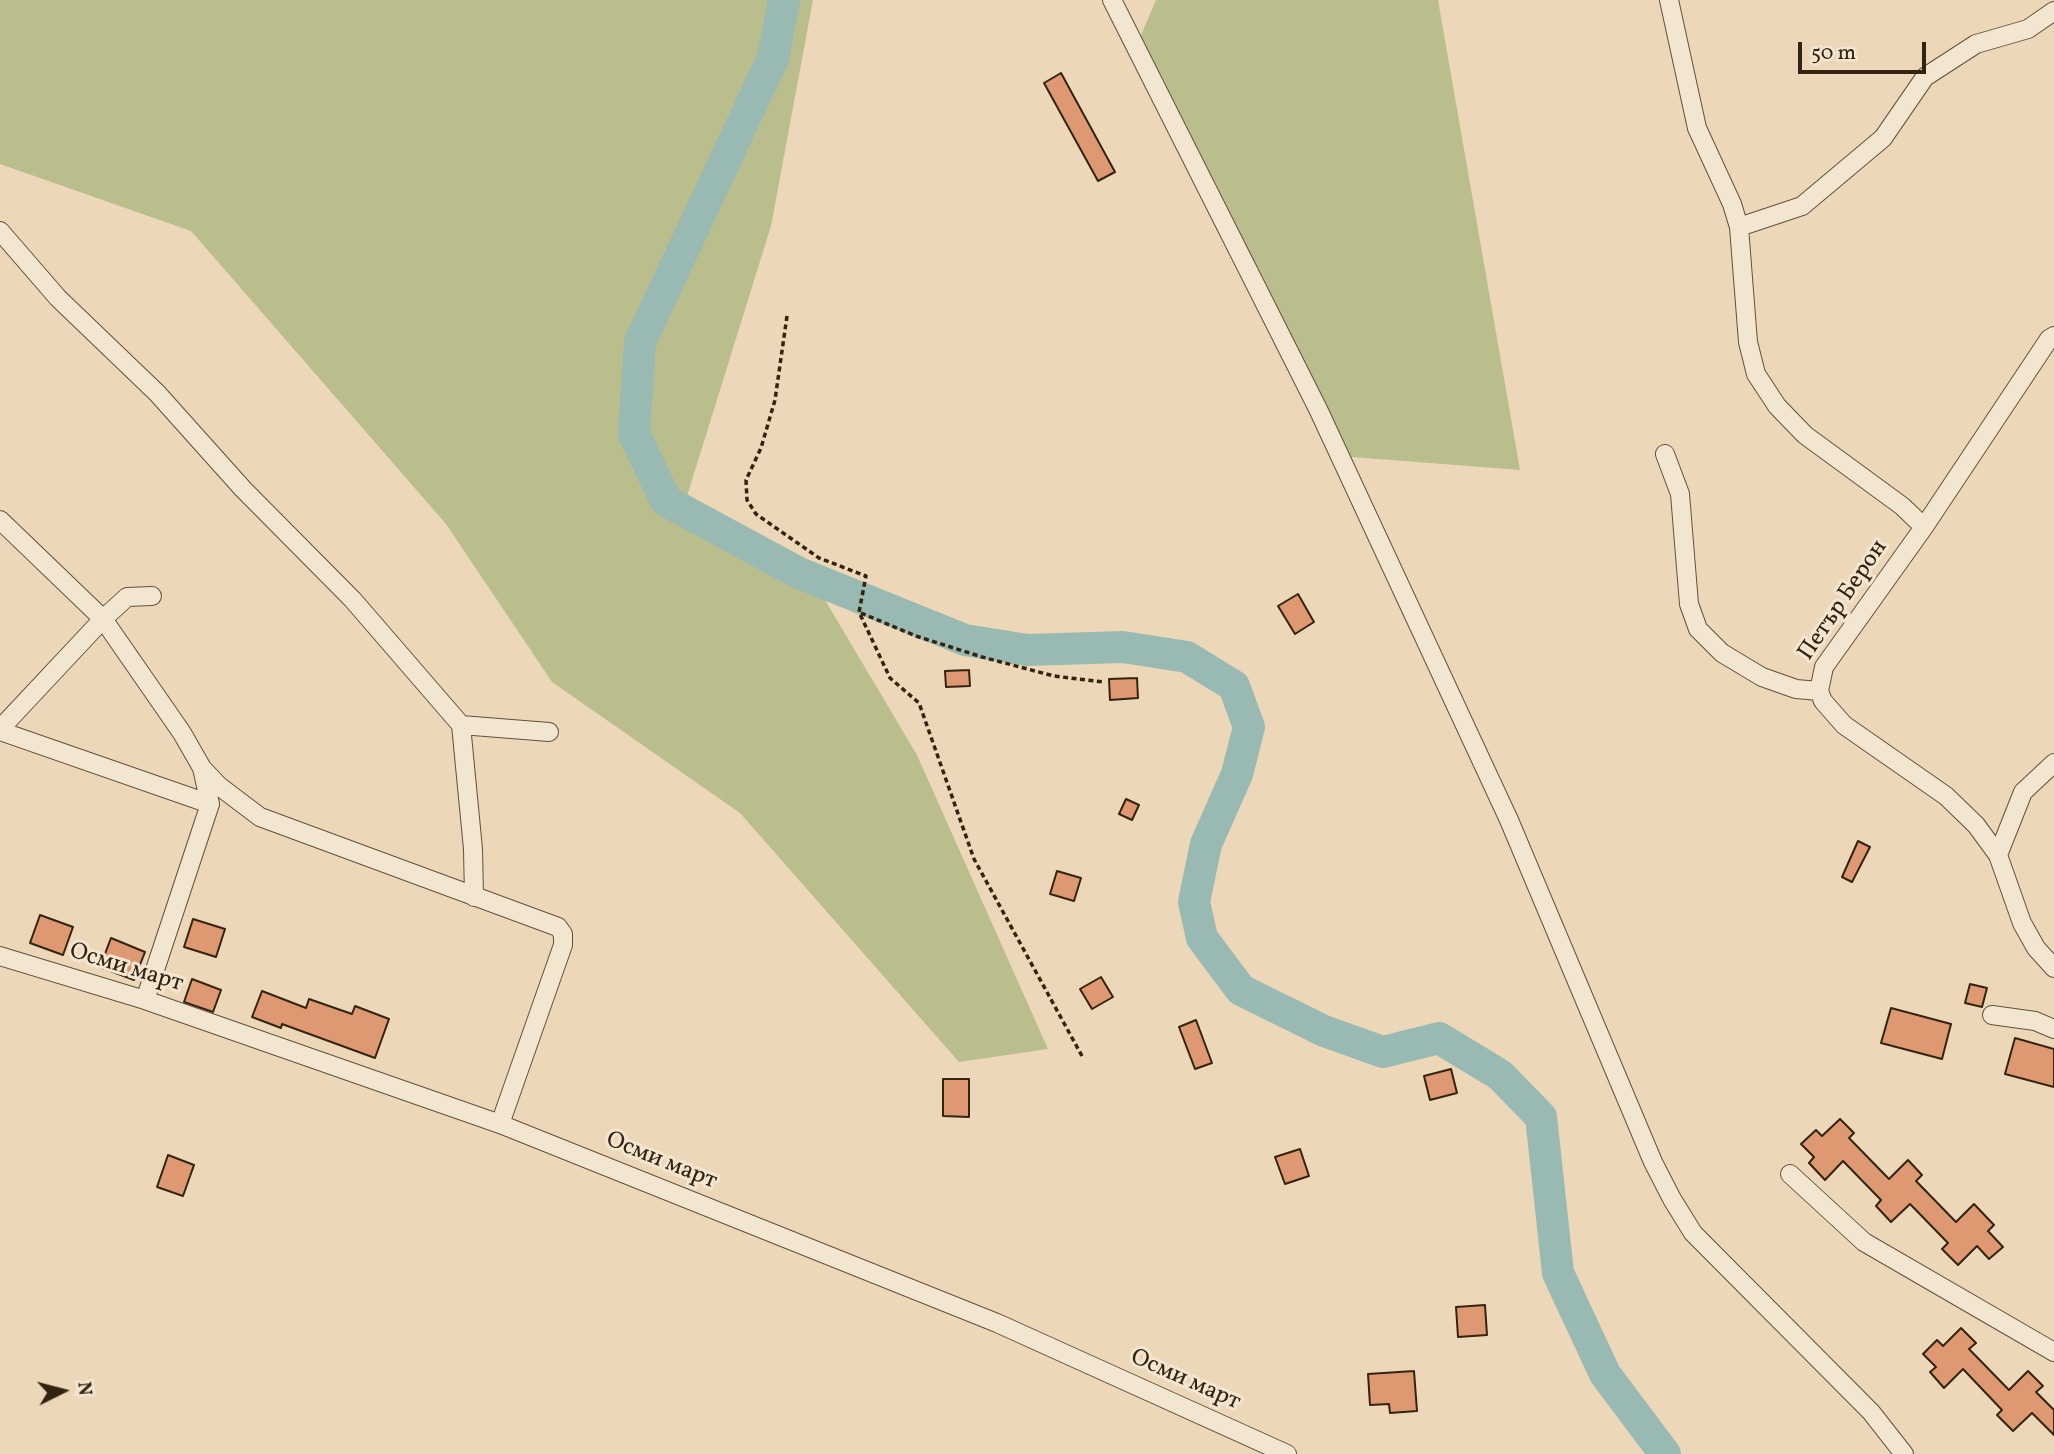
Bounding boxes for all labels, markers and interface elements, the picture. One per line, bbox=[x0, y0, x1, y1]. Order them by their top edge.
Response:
scale bar bbox=[1802, 28, 1930, 72]
text: 50 m bbox=[1811, 39, 1856, 68]
street label: Петър Берон bbox=[1793, 535, 1895, 667]
street label: Осми март bbox=[66, 938, 186, 1000]
street label: Осми март bbox=[601, 1127, 721, 1197]
street label: Осми март bbox=[1125, 1344, 1245, 1418]
north arrow bbox=[28, 1356, 98, 1426]
text: N bbox=[70, 1381, 98, 1397]

